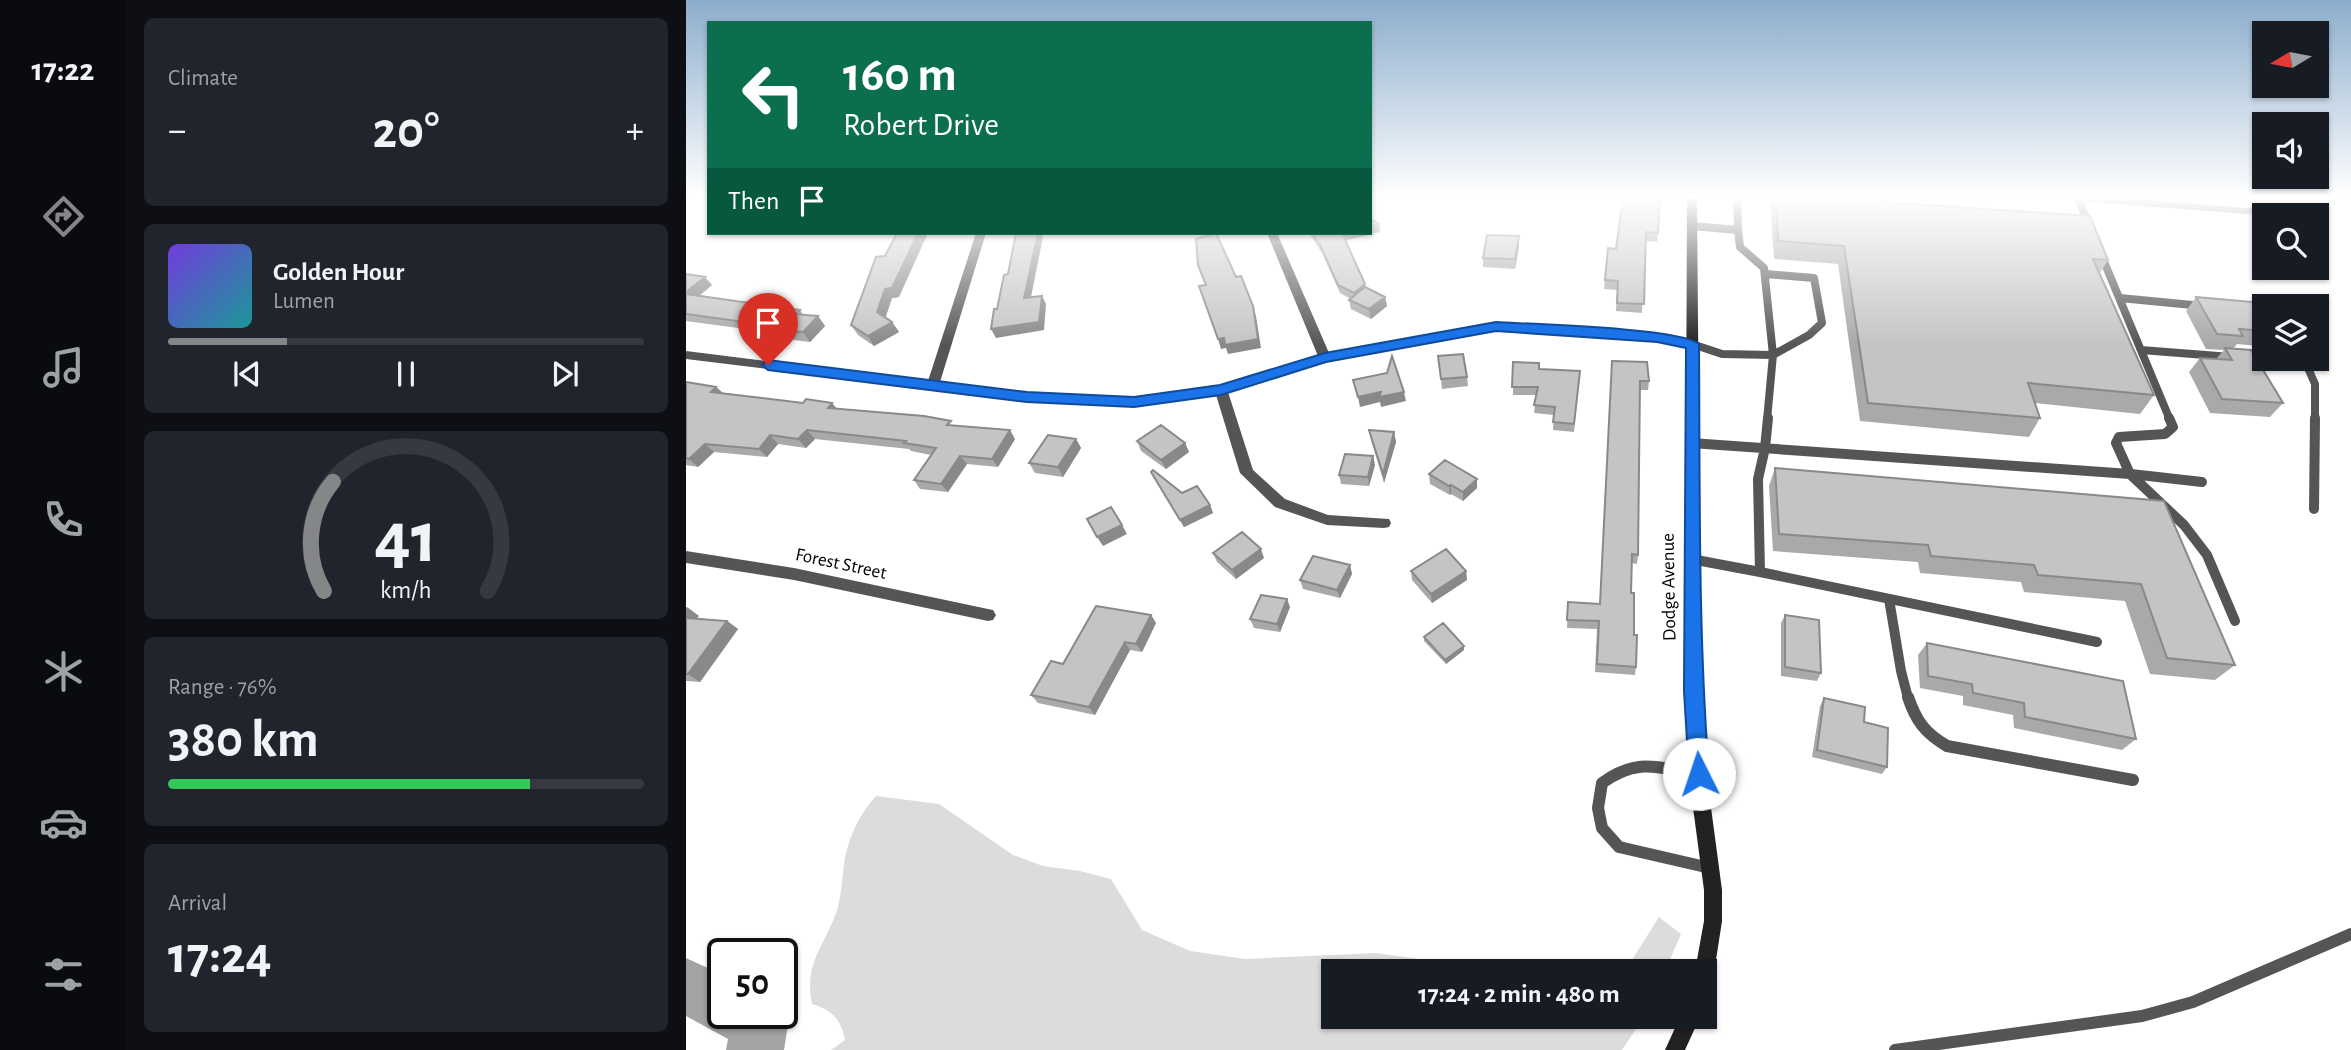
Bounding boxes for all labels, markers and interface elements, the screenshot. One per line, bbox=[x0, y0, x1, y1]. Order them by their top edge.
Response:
north arrow bbox=[2252, 21, 2329, 98]
map controls bbox=[2252, 21, 2329, 371]
icon: left bbox=[728, 49, 819, 140]
text: 160 m bbox=[843, 51, 957, 100]
text: 17:22 bbox=[32, 54, 94, 86]
text: Climate bbox=[168, 67, 238, 90]
text: 20° bbox=[373, 105, 439, 157]
text: Robert Drive bbox=[843, 109, 999, 141]
text: − bbox=[168, 112, 186, 150]
text: + bbox=[626, 112, 644, 150]
button: sound bbox=[2252, 112, 2329, 189]
icon: arrive bbox=[793, 182, 831, 220]
text: Then bbox=[728, 188, 779, 214]
icon: directions bbox=[39, 192, 88, 241]
button: search bbox=[2252, 203, 2329, 280]
text: Golden Hour bbox=[273, 259, 404, 285]
text: Lumen bbox=[273, 290, 335, 313]
pin bbox=[738, 293, 798, 365]
button: layers bbox=[2252, 294, 2329, 371]
icon: arrive bbox=[749, 304, 787, 342]
icon: music bbox=[39, 343, 88, 392]
icon: previous bbox=[228, 355, 266, 393]
icon: pause bbox=[387, 355, 425, 393]
icon: next bbox=[546, 355, 584, 393]
icon: phone bbox=[39, 495, 88, 544]
text: 41 bbox=[375, 503, 437, 576]
street label: Dodge Avenue bbox=[1659, 533, 1679, 641]
street label: Forest Street bbox=[794, 545, 888, 583]
text: km/h bbox=[380, 578, 432, 603]
icon: climate bbox=[39, 647, 88, 696]
text: Range · 76% bbox=[168, 676, 277, 699]
text: 380 km bbox=[168, 714, 319, 766]
position arrow bbox=[1662, 737, 1736, 811]
icon: car bbox=[39, 798, 88, 847]
text: Arrival bbox=[168, 892, 227, 915]
text: 17:24 bbox=[168, 930, 272, 982]
speed limit sign: 50 bbox=[707, 938, 798, 1029]
icon: filters bbox=[39, 950, 88, 999]
text: 17:24 · 2 min · 480 m bbox=[1418, 981, 1620, 1007]

